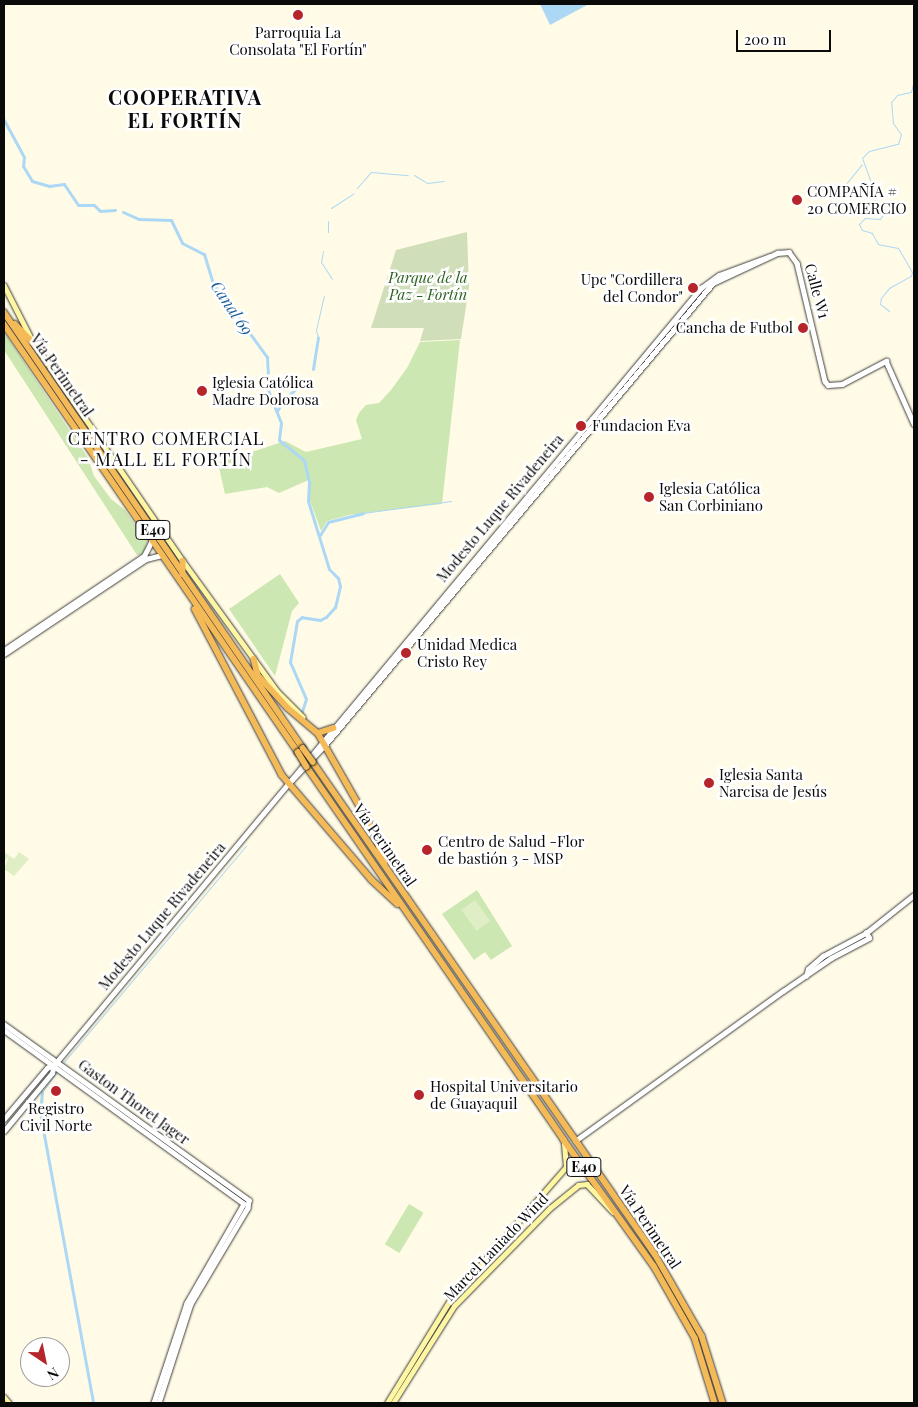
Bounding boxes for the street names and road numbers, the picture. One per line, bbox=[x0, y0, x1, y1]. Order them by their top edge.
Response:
street label: Calle W1 bbox=[801, 261, 833, 321]
street label: Vía Perimetral bbox=[27, 330, 97, 420]
street label: Modesto Luque Rivadeneira bbox=[433, 430, 567, 586]
road number: E40 bbox=[134, 518, 172, 542]
street label: Vía Perimetral bbox=[350, 800, 420, 890]
street label: Modesto Luque Rivadeneira bbox=[95, 838, 229, 994]
street label: Gaston Thoret Jager bbox=[74, 1055, 194, 1149]
road number: E40 bbox=[565, 1156, 603, 1178]
street label: Vía Perimetral bbox=[615, 1182, 685, 1272]
street label: Marcel Laniado Wind bbox=[440, 1189, 552, 1305]

